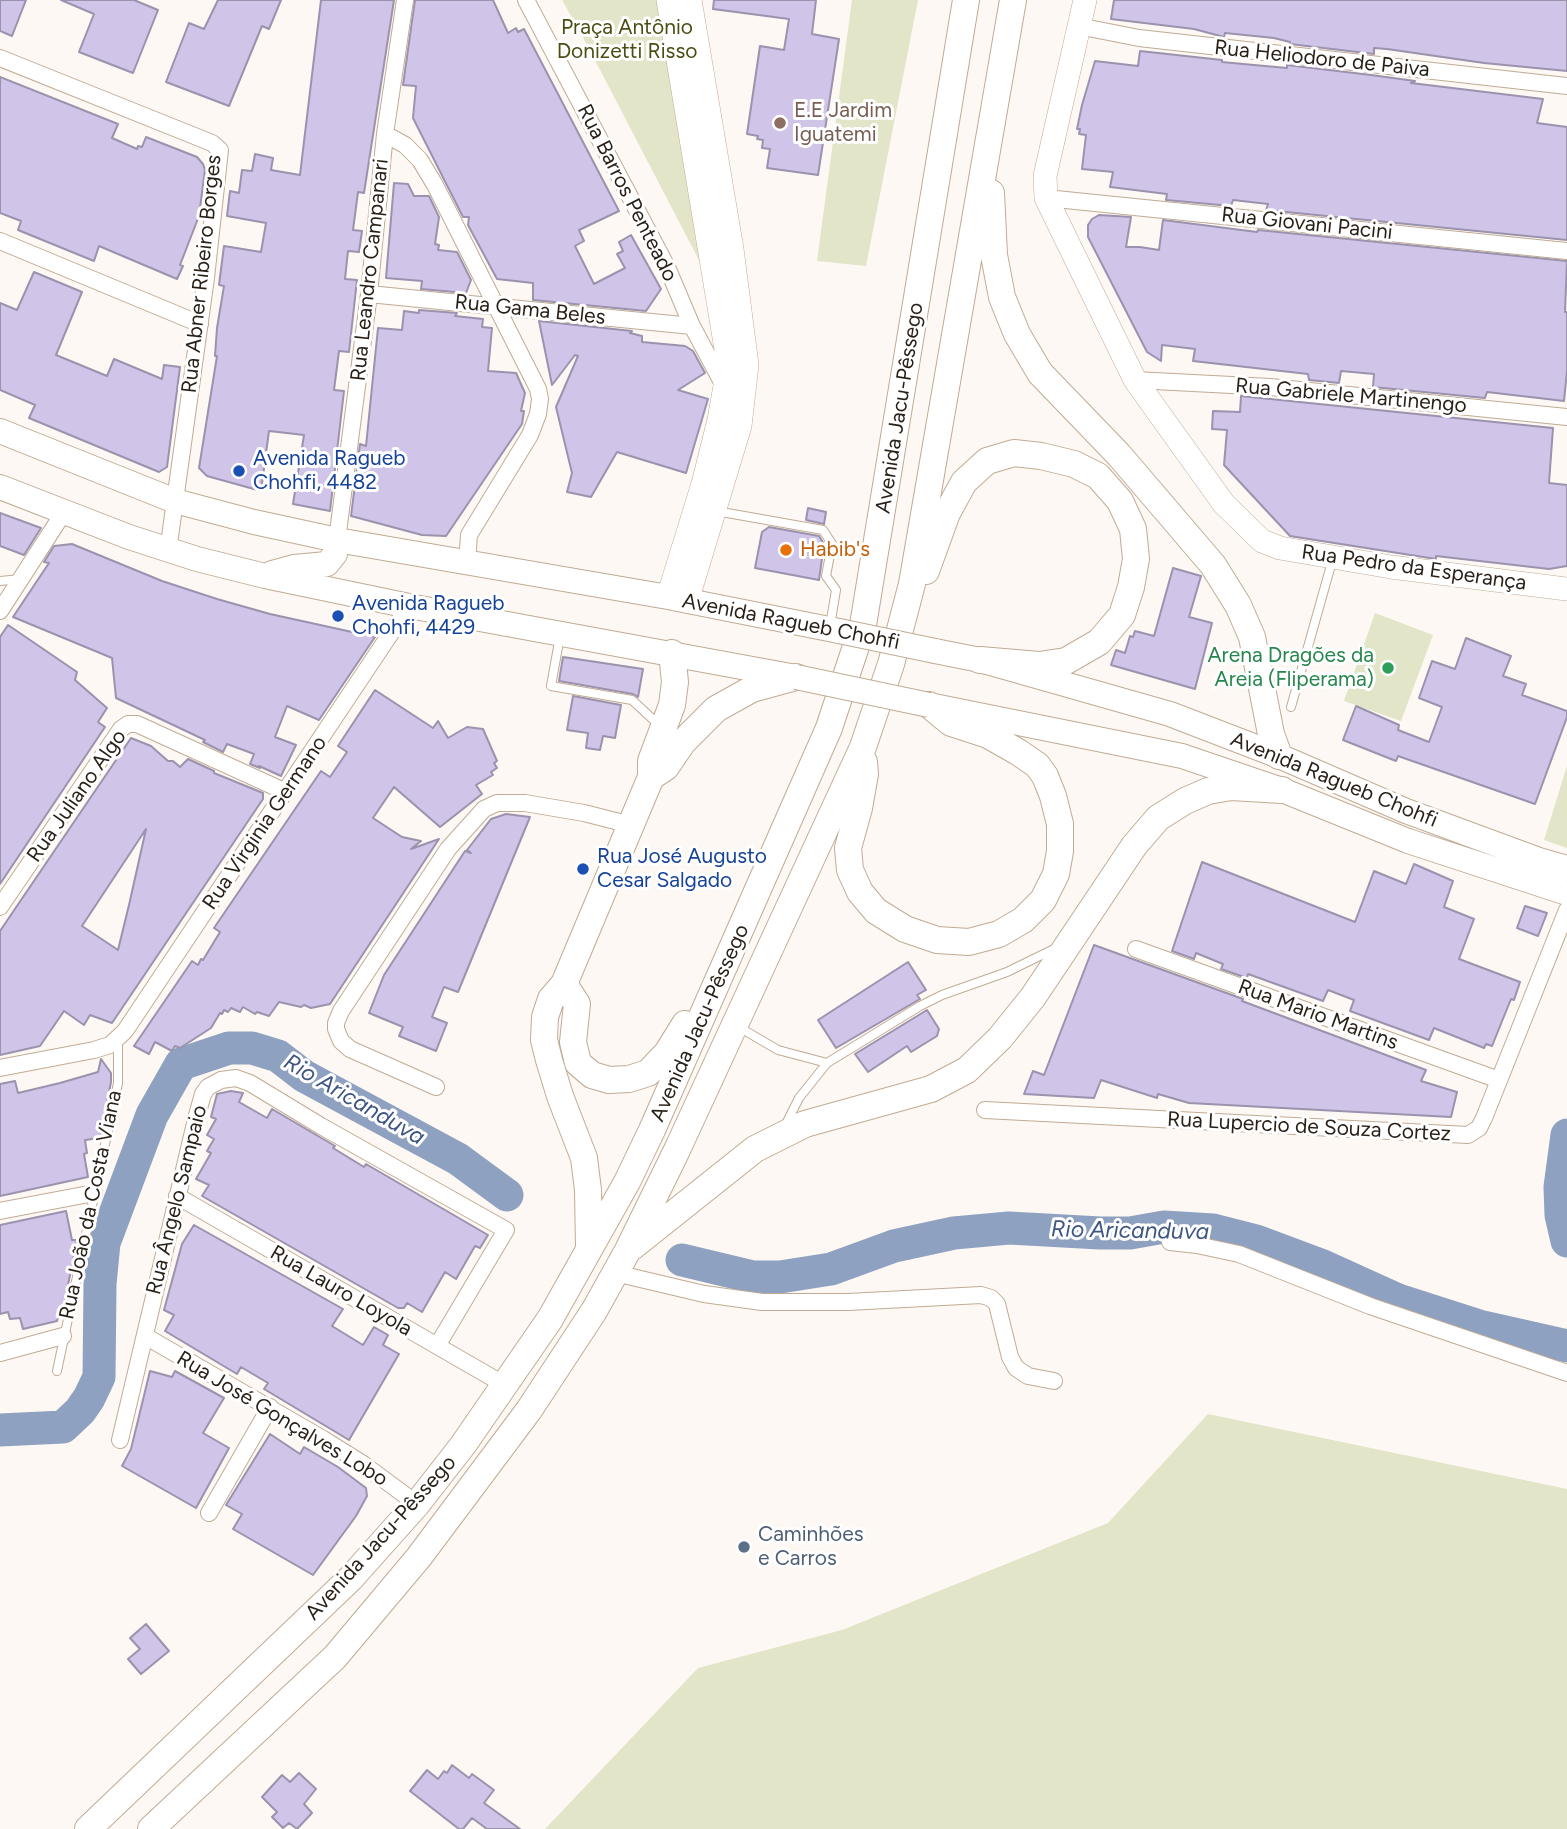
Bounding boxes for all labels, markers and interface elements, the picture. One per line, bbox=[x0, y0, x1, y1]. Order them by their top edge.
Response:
park label: Praça Antônio Donizetti Risso bbox=[557, 15, 697, 65]
street label: Rua Heliodoro de Paiva bbox=[1213, 35, 1431, 83]
place label: E.E Jardim Iguatemi bbox=[794, 98, 892, 148]
street label: Rua Barros Penteado bbox=[571, 100, 683, 286]
marker: E.E Jardim Iguatemi bbox=[772, 115, 788, 131]
street label: Rua Abner Ribeiro Borges bbox=[177, 154, 227, 394]
street label: Rua Leandro Campanari bbox=[346, 158, 394, 382]
street label: Rua Giovani Pacini bbox=[1220, 202, 1394, 246]
street label: Rua Gama Beles bbox=[453, 290, 607, 330]
street label: Avenida Jacu-Pêssego bbox=[871, 301, 929, 515]
street label: Rua Gabriele Martinengo bbox=[1234, 373, 1468, 419]
place label: Avenida Ragueb Chohfi, 4482 bbox=[253, 446, 406, 496]
marker: Avenida Ragueb Chohfi, 4482 bbox=[231, 463, 247, 479]
place label: Habib's bbox=[800, 537, 870, 563]
street label: Rua Pedro da Esperança bbox=[1300, 540, 1528, 596]
marker: Habib's bbox=[778, 542, 794, 558]
street label: Avenida Ragueb Chohfi bbox=[680, 589, 902, 655]
place label: Avenida Ragueb Chohfi, 4429 bbox=[352, 591, 505, 641]
marker: Avenida Ragueb Chohfi, 4429 bbox=[330, 608, 346, 624]
place label: Arena Dragões da Areia (Fliperama) bbox=[1207, 643, 1374, 693]
marker: Arena Dragões da Areia (Fliperama) bbox=[1380, 660, 1396, 676]
street label: Rua Juliano Algo bbox=[22, 725, 132, 867]
street label: Avenida Ragueb Chohfi bbox=[1227, 727, 1441, 833]
street label: Rua Virginia Germano bbox=[198, 731, 332, 915]
place label: Rua José Augusto Cesar Salgado bbox=[597, 844, 767, 894]
marker: Rua José Augusto Cesar Salgado bbox=[575, 861, 591, 877]
street label: Avenida Jacu-Pêssego bbox=[645, 920, 755, 1126]
street label: Rua Mario Martins bbox=[1235, 974, 1401, 1056]
water label: Rio Aricanduva bbox=[279, 1049, 429, 1151]
street label: Rua João da Costa Viana bbox=[54, 1088, 128, 1322]
street label: Rua Ângelo Sampaio bbox=[141, 1103, 213, 1297]
street label: Rua Lupercio de Souza Cortez bbox=[1167, 1107, 1451, 1147]
water label: Rio Aricanduva bbox=[1051, 1216, 1209, 1246]
street label: Rua Lauro Loyola bbox=[266, 1240, 416, 1342]
street label: Rua José Gonçalves Lobo bbox=[172, 1346, 392, 1492]
street label: Avenida Jacu-Pêssego bbox=[300, 1450, 462, 1626]
place label: Caminhões e Carros bbox=[758, 1522, 863, 1572]
marker: Caminhões e Carros bbox=[736, 1539, 752, 1555]

